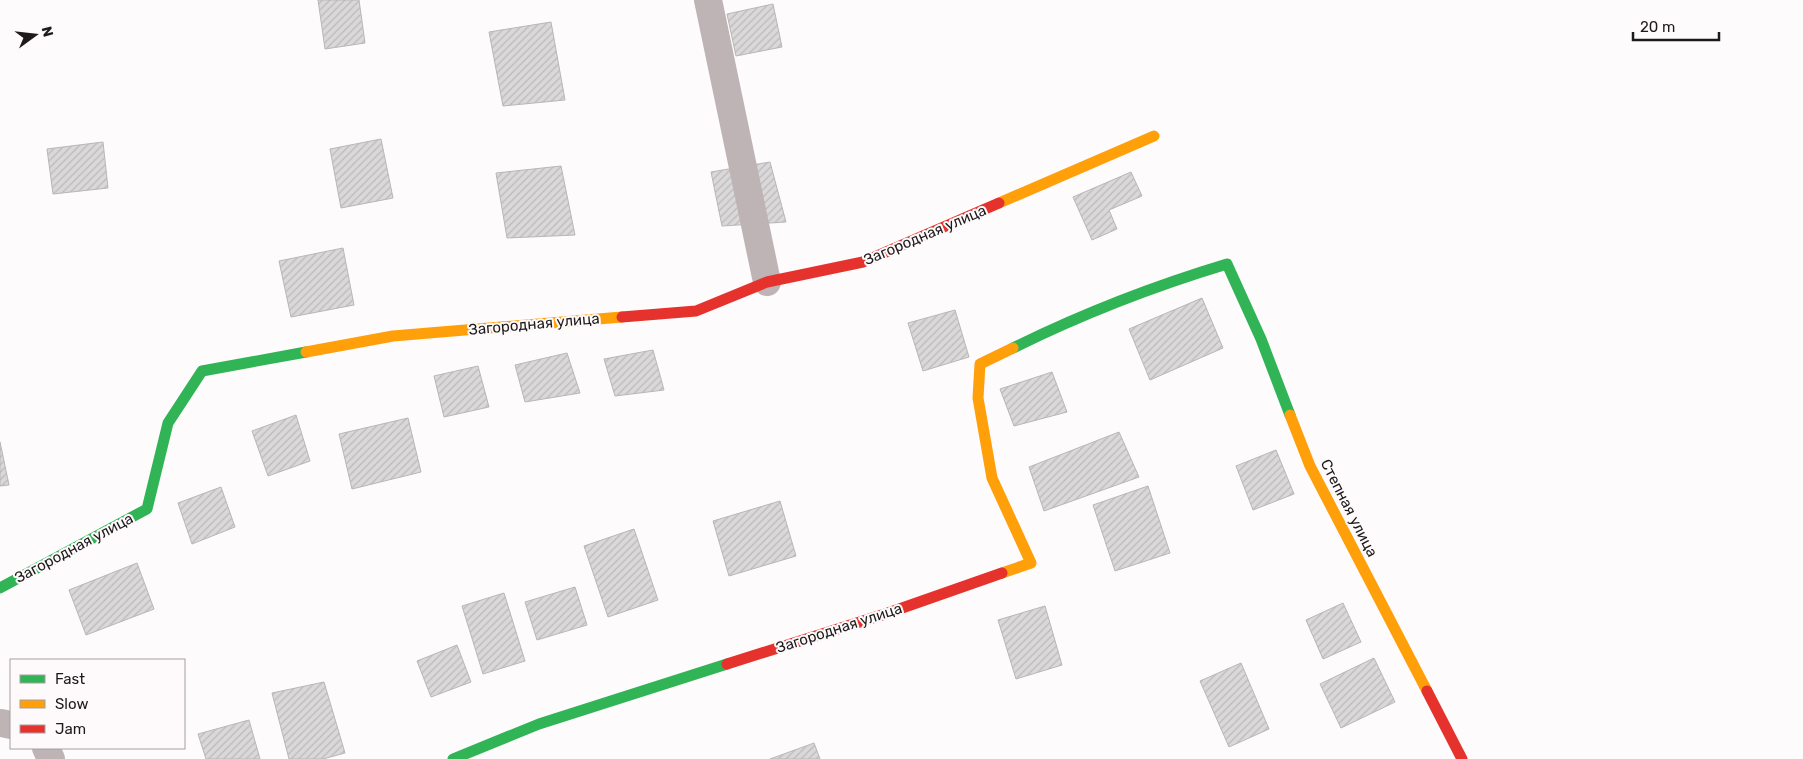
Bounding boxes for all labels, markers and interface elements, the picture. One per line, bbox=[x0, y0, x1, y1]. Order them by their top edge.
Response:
north arrow bbox=[10, 10, 60, 60]
scale bar bbox=[1633, 10, 1719, 42]
text: 20 m bbox=[1640, 18, 1675, 36]
text: N bbox=[38, 25, 57, 39]
street label: Загородная улица bbox=[861, 201, 989, 269]
street label: Загородная улица bbox=[468, 309, 600, 339]
street label: Степная улица bbox=[1317, 456, 1381, 560]
street label: Загородная улица bbox=[12, 509, 136, 587]
street label: Загородная улица bbox=[774, 599, 904, 657]
legend bbox=[10, 659, 185, 749]
text: Fast bbox=[55, 670, 85, 688]
text: Slow bbox=[55, 695, 88, 713]
text: Jam bbox=[55, 720, 86, 738]

